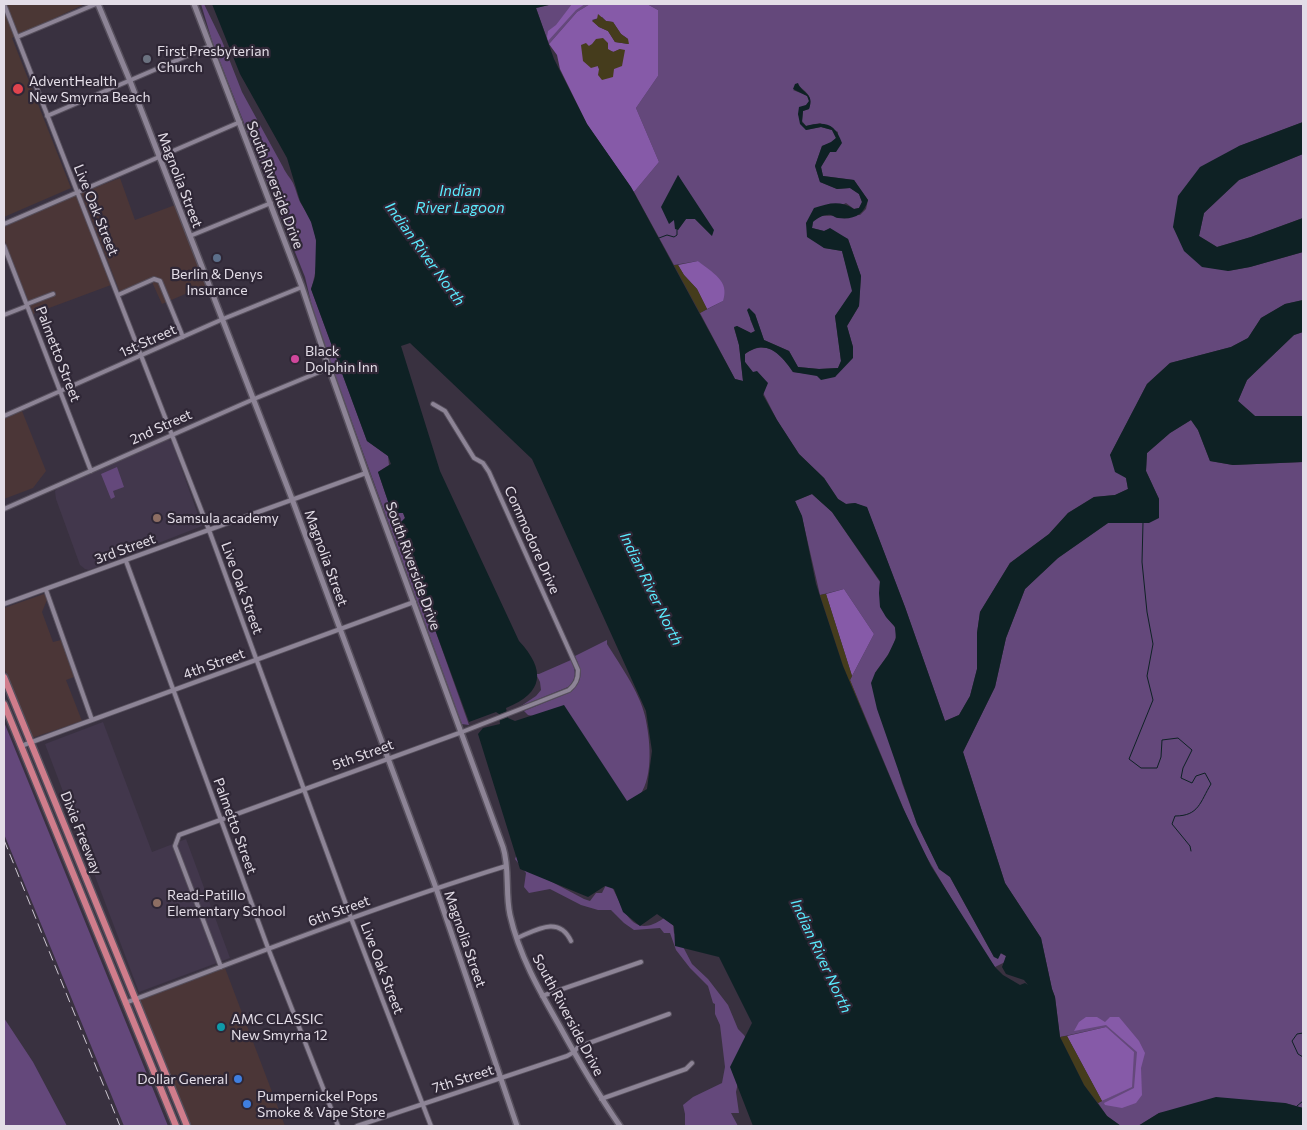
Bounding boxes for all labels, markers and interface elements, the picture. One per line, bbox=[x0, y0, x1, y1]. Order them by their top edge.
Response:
place label: First Presbyterian Church bbox=[157, 43, 270, 75]
marker: First Presbyterian Church bbox=[141, 53, 153, 65]
place label: AdventHealth New Smyrna Beach bbox=[29, 73, 150, 105]
marker: AdventHealth New Smyrna Beach bbox=[11, 82, 25, 96]
street label: South Riverside Drive bbox=[243, 119, 307, 251]
street label: Magnolia Street bbox=[154, 130, 206, 230]
street label: Live Oak Street bbox=[70, 162, 122, 258]
water label: Indian River Lagoon bbox=[415, 182, 505, 217]
water label: Indian River North bbox=[381, 199, 469, 309]
marker: Berlin & Denys Insurance bbox=[211, 252, 223, 264]
place label: Berlin & Denys Insurance bbox=[171, 266, 263, 298]
street label: Palmetto Street bbox=[32, 304, 84, 404]
street label: 1st Street bbox=[117, 321, 179, 361]
place label: Black Dolphin Inn bbox=[305, 343, 378, 376]
marker: Black Dolphin Inn bbox=[289, 353, 301, 365]
street label: 2nd Street bbox=[127, 406, 195, 448]
street label: Commodore Drive bbox=[501, 483, 563, 597]
street label: South Riverside Drive bbox=[382, 499, 444, 633]
street label: Magnolia Street bbox=[301, 508, 351, 608]
place label: Samsula academy bbox=[167, 510, 279, 526]
marker: Samsula academy bbox=[151, 512, 163, 524]
water label: Indian River North bbox=[616, 529, 686, 649]
street label: 3rd Street bbox=[92, 530, 158, 568]
street label: Live Oak Street bbox=[217, 539, 267, 637]
street label: 4th Street bbox=[181, 645, 247, 683]
street label: 5th Street bbox=[330, 736, 396, 774]
street label: Palmetto Street bbox=[210, 776, 260, 876]
street label: Dixie Freeway bbox=[57, 789, 105, 877]
place label: Read-Patillo Elementary School bbox=[167, 887, 286, 920]
street label: Magnolia Street bbox=[441, 888, 489, 990]
street label: 6th Street bbox=[306, 892, 372, 930]
water label: Indian River North bbox=[787, 896, 855, 1016]
marker: Read-Patillo Elementary School bbox=[151, 897, 163, 909]
street label: Live Oak Street bbox=[357, 920, 407, 1016]
street label: South Riverside Drive bbox=[529, 951, 607, 1079]
place label: AMC CLASSIC New Smyrna 12 bbox=[231, 1011, 328, 1044]
marker: AMC CLASSIC New Smyrna 12 bbox=[215, 1021, 227, 1033]
street label: 7th Street bbox=[430, 1061, 496, 1097]
place label: Dollar General bbox=[137, 1071, 228, 1087]
marker: Dollar General bbox=[232, 1073, 244, 1085]
place label: Pumpernickel Pops Smoke & Vape Store bbox=[257, 1088, 385, 1120]
marker: Pumpernickel Pops Smoke & Vape Store bbox=[241, 1098, 253, 1110]

